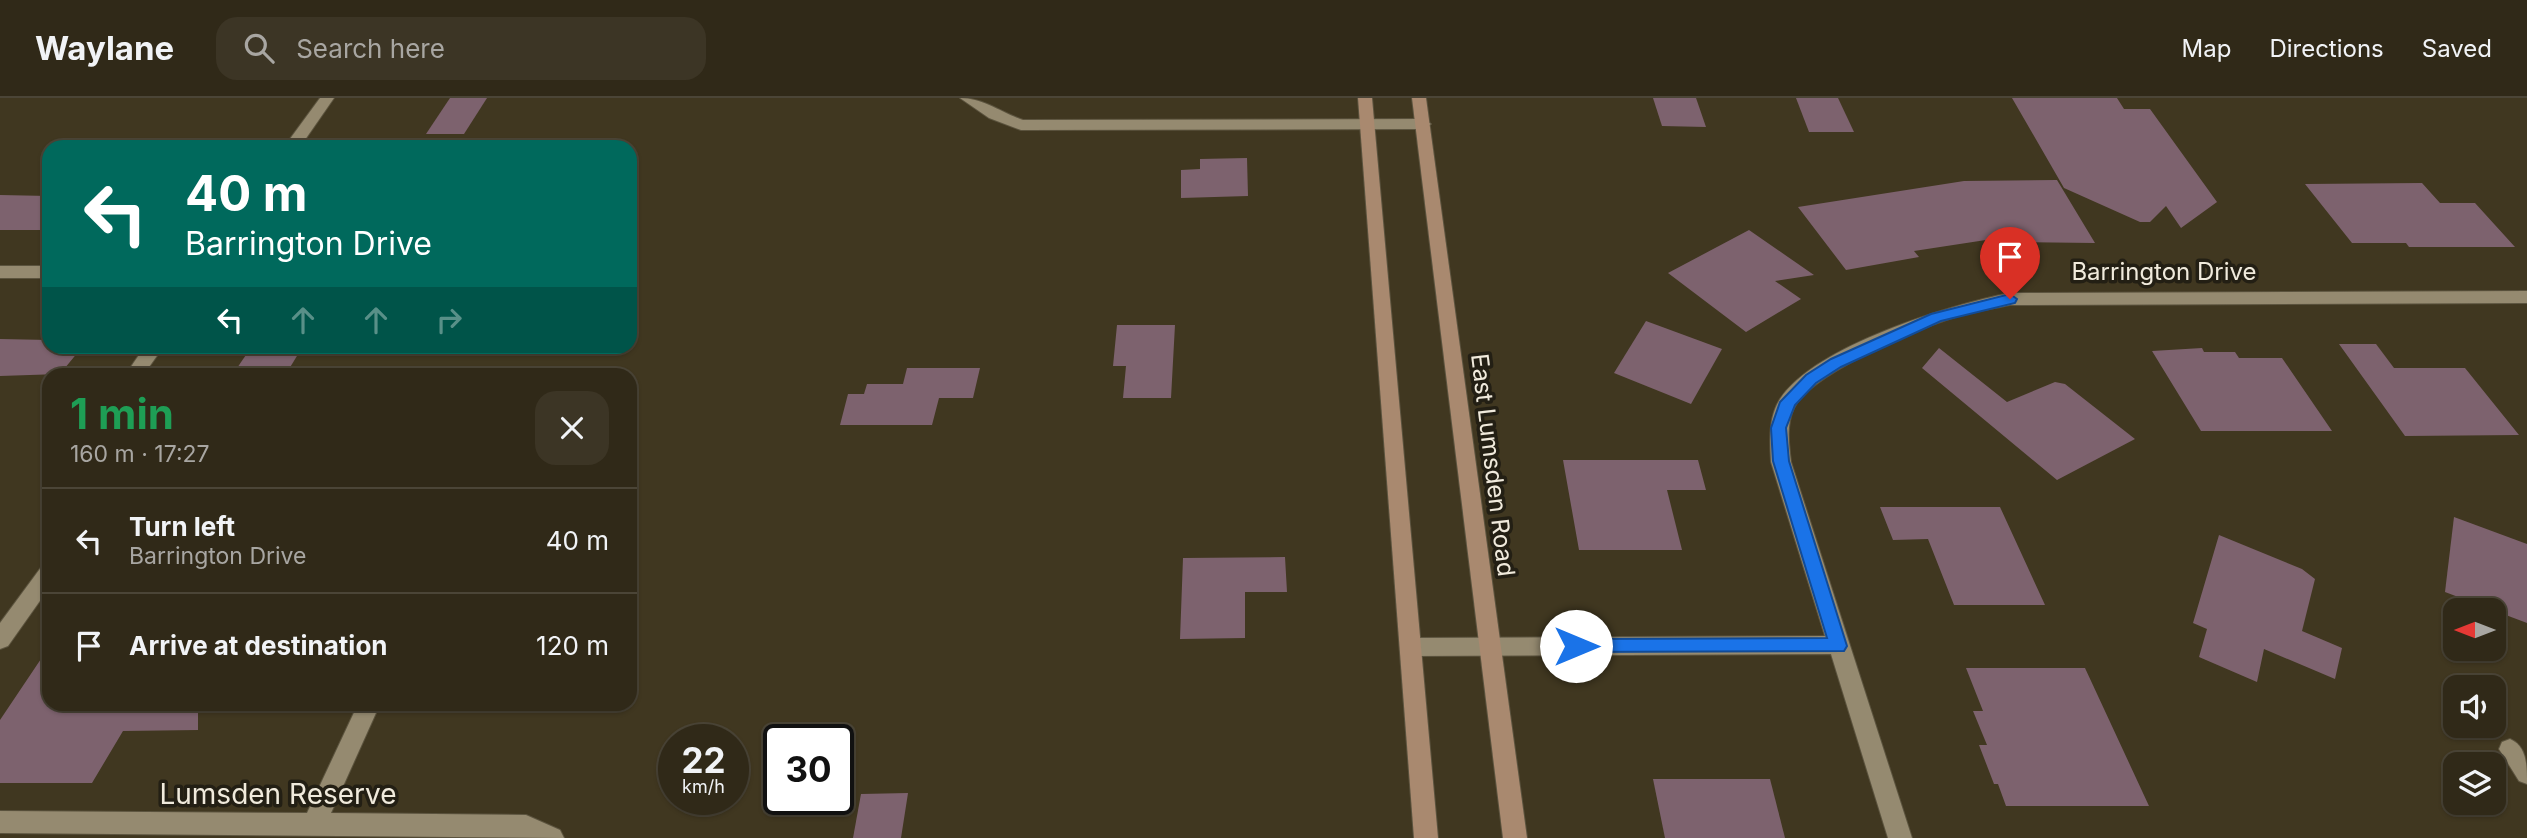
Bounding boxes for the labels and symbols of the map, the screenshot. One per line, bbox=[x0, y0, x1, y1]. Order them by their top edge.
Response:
pin bbox=[1980, 227, 2040, 299]
street label: Barrington Drive bbox=[2071, 257, 2257, 286]
street label: East Lumsden Road bbox=[1465, 352, 1521, 578]
north arrow bbox=[2443, 598, 2506, 662]
position arrow bbox=[1539, 609, 1613, 683]
speed limit sign: 30 bbox=[763, 724, 854, 815]
street label: Lumsden Reserve bbox=[159, 777, 397, 811]

